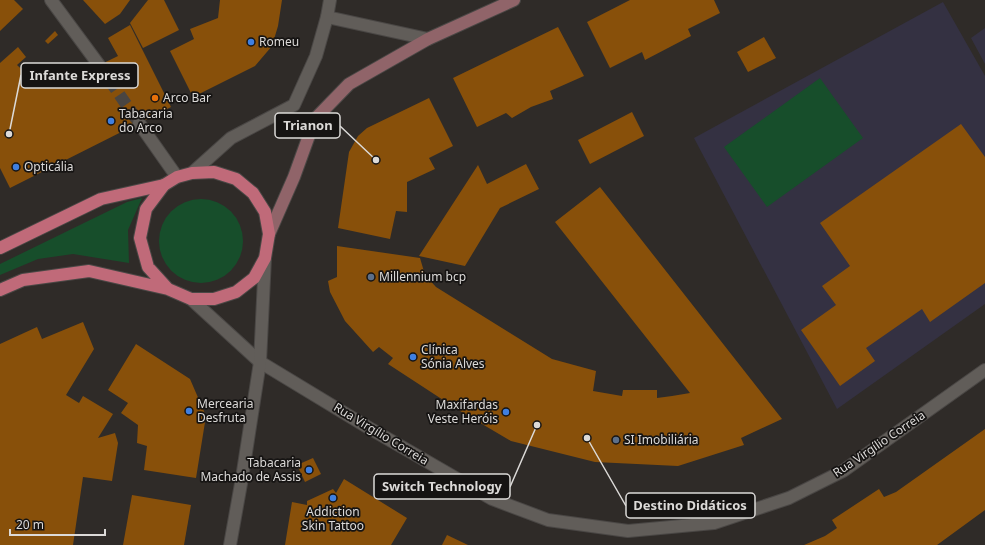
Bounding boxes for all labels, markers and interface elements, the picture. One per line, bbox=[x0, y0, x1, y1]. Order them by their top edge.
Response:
place label: Romeu bbox=[259, 33, 299, 50]
marker: Romeu bbox=[246, 37, 256, 47]
callout: Infante Express bbox=[21, 63, 138, 88]
text: Infante Express bbox=[30, 66, 130, 84]
place label: Arco Bar bbox=[163, 89, 211, 106]
marker: Arco Bar bbox=[150, 93, 160, 103]
place label: Tabacaria do Arco bbox=[119, 105, 173, 136]
callout: Trianon bbox=[275, 113, 340, 138]
marker: Tabacaria do Arco bbox=[106, 116, 116, 126]
text: Trianon bbox=[283, 116, 333, 134]
place label: Opticália bbox=[24, 158, 74, 175]
marker: Opticália bbox=[11, 162, 21, 172]
place label: Millennium bcp bbox=[379, 268, 466, 285]
marker: Millennium bcp bbox=[366, 272, 376, 282]
place label: Clínica Sónia Alves bbox=[421, 341, 485, 372]
marker: Clínica Sónia Alves bbox=[408, 352, 418, 362]
place label: Mercearia Desfruta bbox=[197, 395, 253, 426]
place label: Maxifardas Veste Heróis bbox=[428, 396, 498, 427]
street label: Rua Virgílio Correia bbox=[331, 398, 432, 469]
marker: Mercearia Desfruta bbox=[184, 406, 194, 416]
street label: Rua Virgílio Correia bbox=[829, 406, 928, 481]
marker: Maxifardas Veste Heróis bbox=[501, 407, 511, 417]
place label: SI Imobiliária bbox=[624, 431, 699, 448]
marker: SI Imobiliária bbox=[611, 435, 621, 445]
place label: Tabacaria Machado de Assis bbox=[200, 454, 301, 485]
marker: Tabacaria Machado de Assis bbox=[304, 465, 314, 475]
callout: Switch Technology bbox=[374, 474, 510, 499]
text: Switch Technology bbox=[382, 477, 503, 495]
marker: Addiction Skin Tattoo bbox=[328, 493, 338, 503]
callout: Destino Didáticos bbox=[626, 493, 755, 518]
text: Destino Didáticos bbox=[633, 496, 747, 514]
place label: Addiction Skin Tattoo bbox=[302, 503, 364, 534]
scale bar bbox=[10, 511, 105, 537]
text: 20 m bbox=[16, 516, 44, 533]

